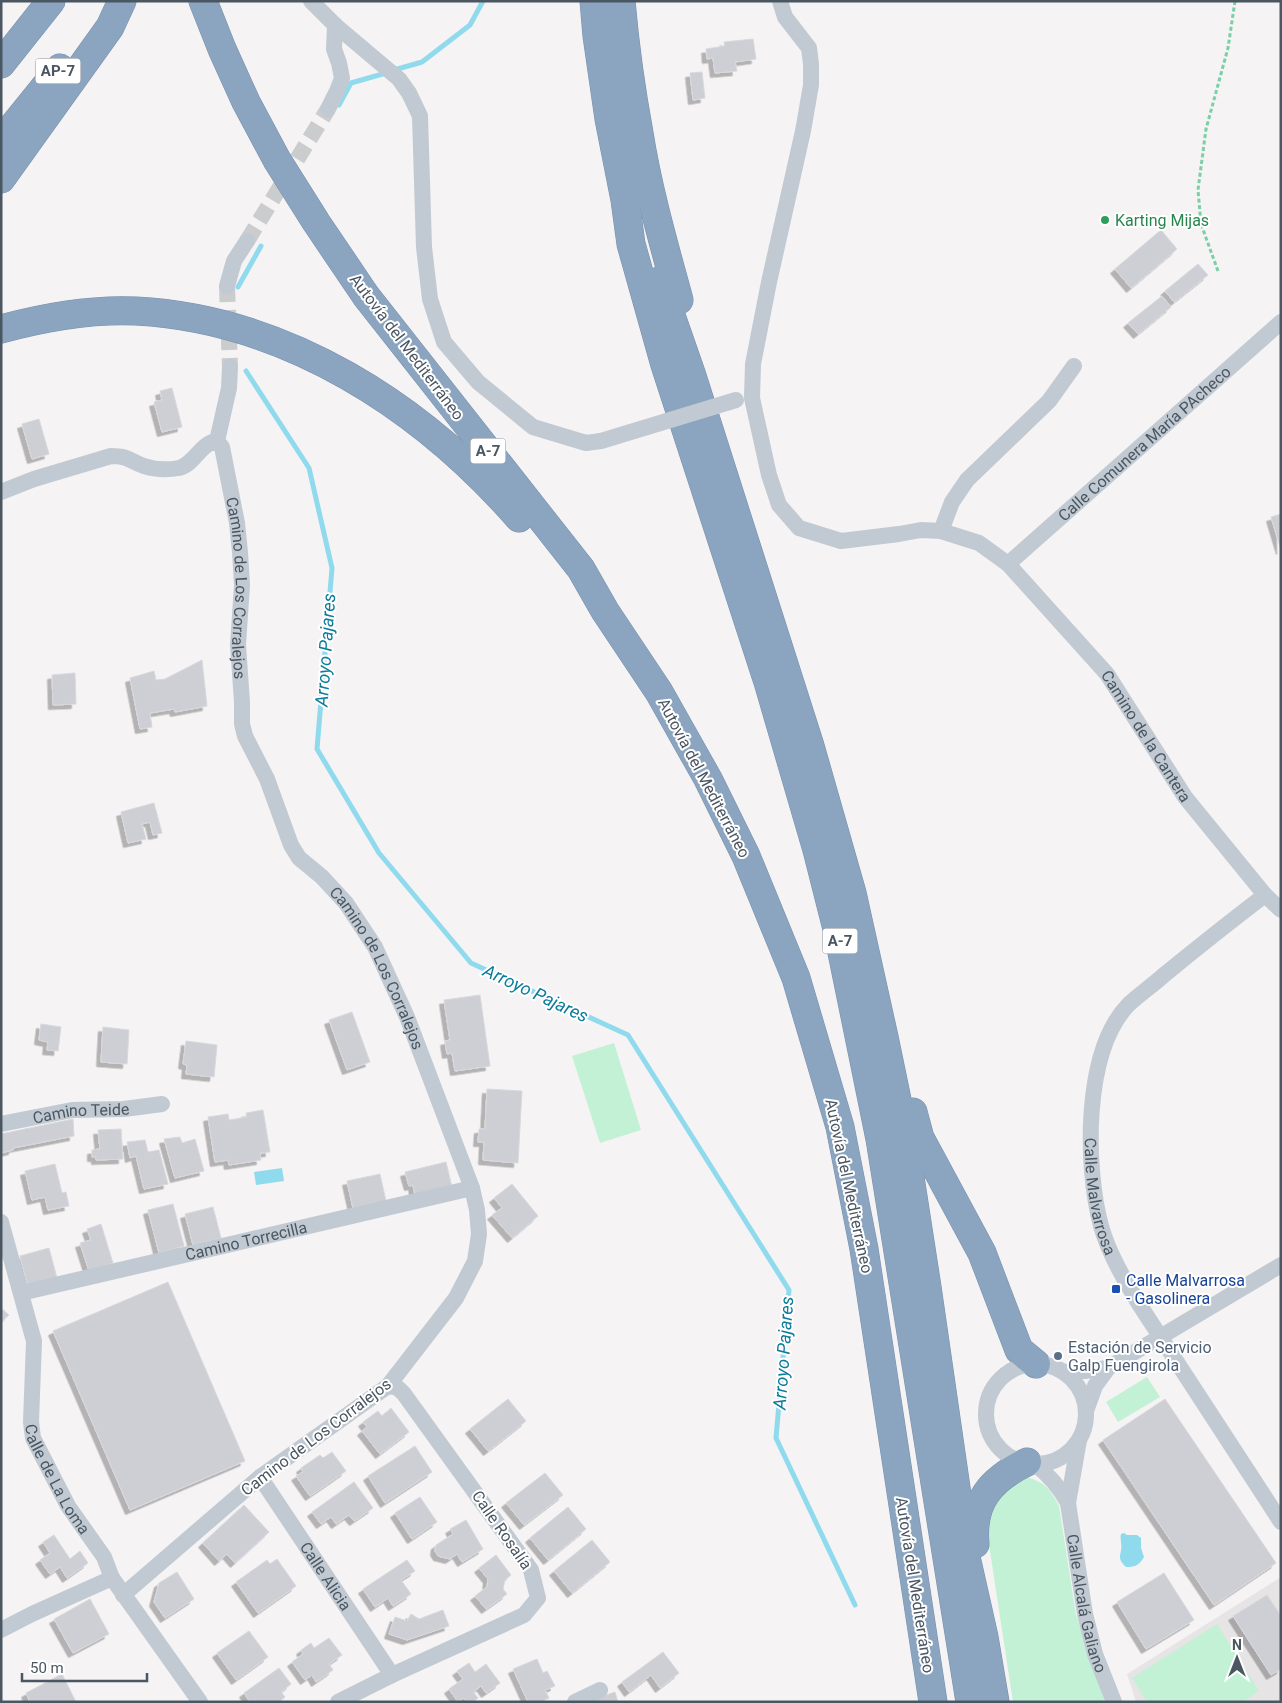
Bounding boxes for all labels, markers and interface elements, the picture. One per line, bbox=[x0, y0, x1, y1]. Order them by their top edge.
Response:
road number: AP-7 bbox=[36, 58, 80, 84]
place label: Karting Mijas bbox=[1115, 211, 1209, 230]
marker: Karting Mijas bbox=[1099, 214, 1111, 226]
street label: Autovía del Mediterráneo bbox=[346, 270, 468, 424]
street label: Calle Comunera María PAcheco bbox=[1054, 362, 1234, 525]
road number: A-7 bbox=[470, 438, 506, 464]
street label: Camino de Los Corralejos bbox=[223, 495, 252, 680]
water label: Arroyo Pajares bbox=[310, 593, 339, 708]
street label: Camino de la Cantera bbox=[1097, 667, 1195, 806]
street label: Autovía del Mediterráneo bbox=[654, 695, 754, 861]
street label: Camino de Los Corralejos bbox=[326, 882, 428, 1052]
road number: A-7 bbox=[822, 928, 858, 954]
water label: Arroyo Pajares bbox=[479, 959, 592, 1026]
street label: Autovía del Mediterráneo bbox=[821, 1097, 877, 1275]
street label: Camino Teide bbox=[31, 1099, 130, 1127]
street label: Calle Malvarrosa bbox=[1081, 1138, 1120, 1258]
street label: Camino Torrecilla bbox=[183, 1217, 309, 1264]
place label: Calle Malvarrosa - Gasolinera bbox=[1126, 1271, 1245, 1308]
marker: Calle Malvarrosa - Gasolinera bbox=[1110, 1283, 1122, 1295]
water label: Arroyo Pajares bbox=[768, 1296, 797, 1411]
place label: Estación de Servicio Galp Fuengirola bbox=[1068, 1338, 1212, 1375]
marker: Estación de Servicio Galp Fuengirola bbox=[1052, 1350, 1064, 1362]
street label: Camino de Los Corralejos bbox=[237, 1374, 395, 1500]
street label: Calle de La Loma bbox=[22, 1423, 94, 1538]
street label: Calle Rosalía bbox=[468, 1487, 536, 1573]
street label: Autovía del Mediterráneo bbox=[892, 1496, 938, 1674]
street label: Calle Alcalá Galiano bbox=[1063, 1533, 1111, 1675]
street label: Calle Alicia bbox=[296, 1538, 356, 1614]
north arrow bbox=[1212, 1633, 1262, 1683]
text: N bbox=[1232, 1637, 1242, 1653]
scale bar bbox=[22, 1650, 148, 1682]
text: 50 m bbox=[30, 1659, 64, 1677]

